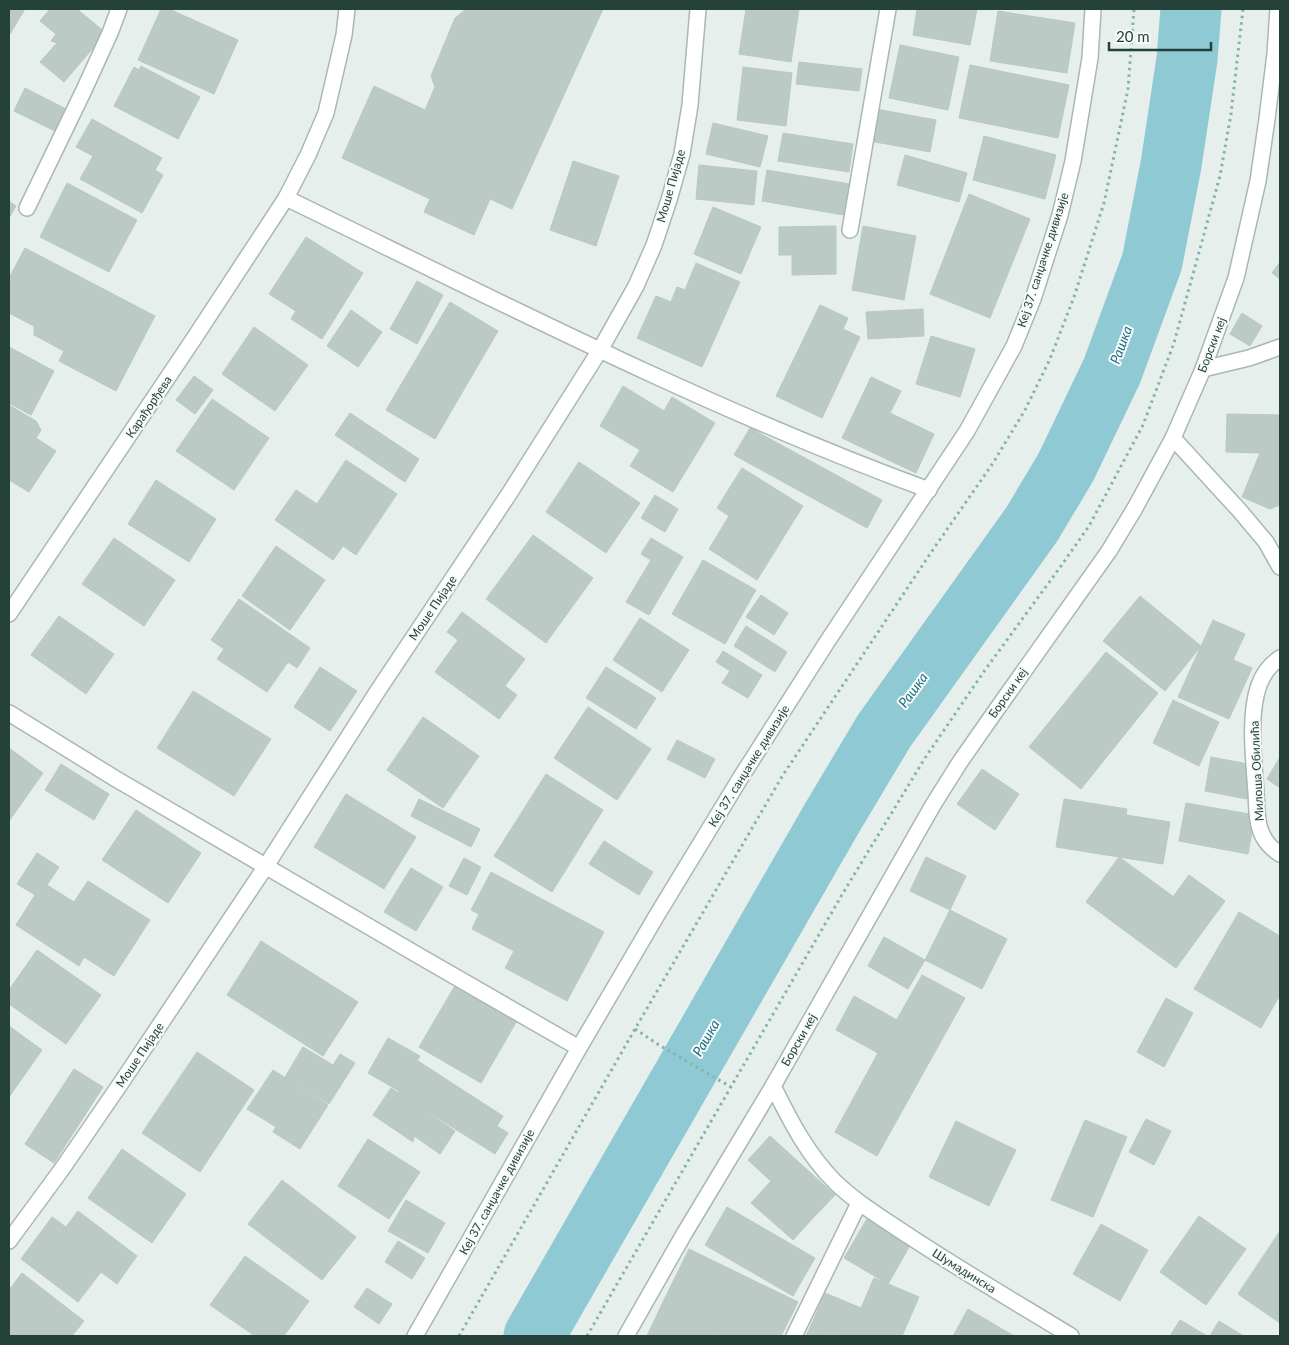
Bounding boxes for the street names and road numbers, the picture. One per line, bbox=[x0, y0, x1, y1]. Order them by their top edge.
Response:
street label: Моше Пијаде bbox=[653, 148, 688, 224]
street label: Кеј 37. санџачке дивизије bbox=[1014, 190, 1071, 329]
street label: Борски кеј bbox=[1194, 315, 1229, 375]
street label: Карађорђева bbox=[122, 373, 175, 441]
street label: Моше Пијаде bbox=[405, 572, 460, 643]
street label: Борски кеј bbox=[985, 665, 1030, 721]
street label: Кеј 37. санџачке дивизије bbox=[705, 702, 792, 830]
street label: Милоша Обилића bbox=[1246, 720, 1267, 822]
street label: Борски кеј bbox=[778, 1011, 820, 1069]
street label: Моше Пијаде bbox=[112, 1019, 167, 1090]
street label: Кеј 37. санџачке дивизије bbox=[456, 1126, 537, 1257]
street label: Шумадинска bbox=[930, 1245, 999, 1296]

